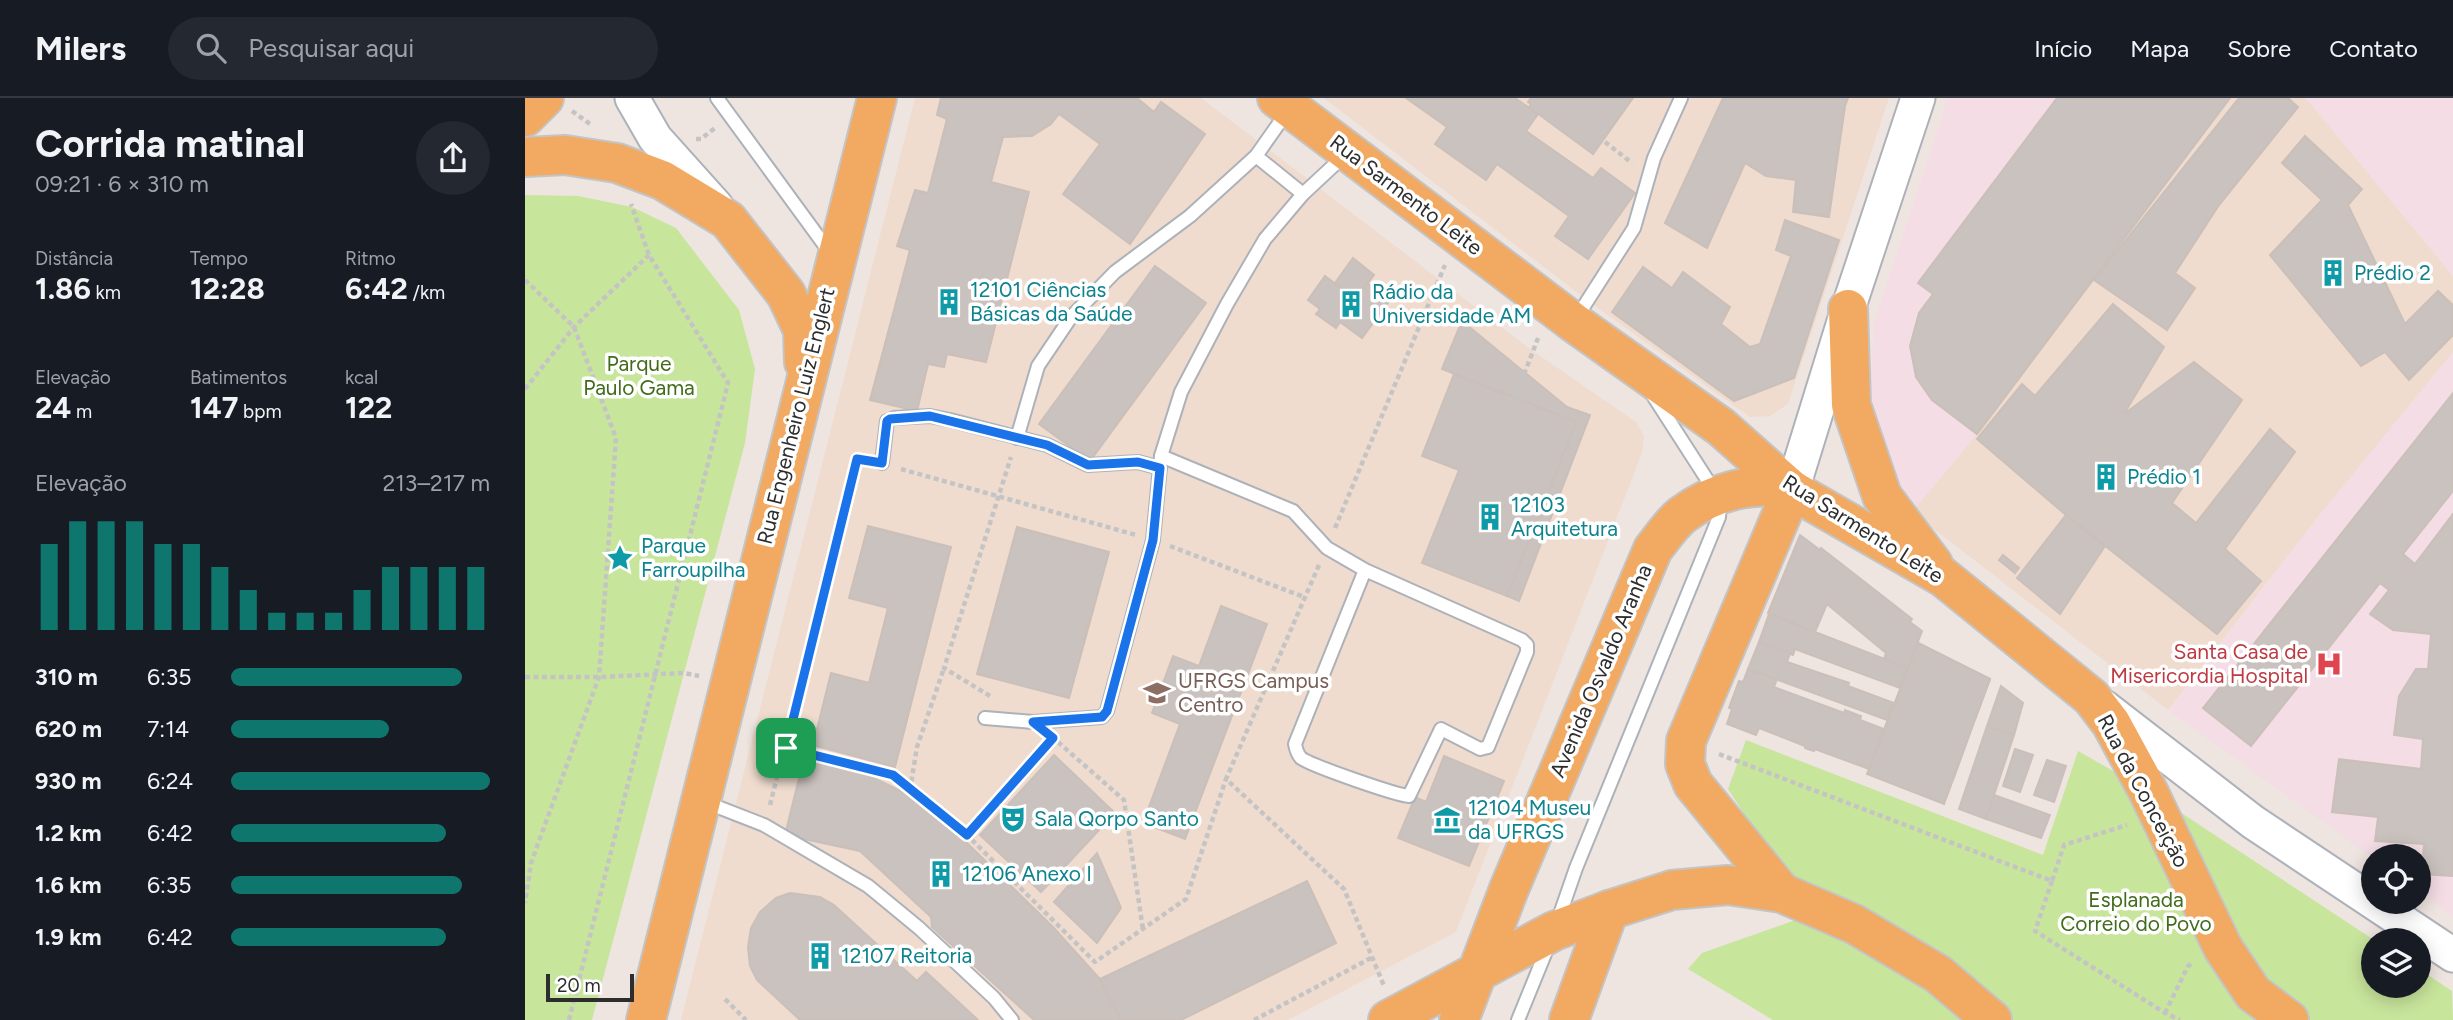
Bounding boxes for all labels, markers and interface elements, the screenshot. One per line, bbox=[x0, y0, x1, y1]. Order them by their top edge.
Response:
search box bbox=[168, 17, 658, 80]
text: Milers bbox=[35, 29, 126, 68]
icon: search bbox=[192, 29, 230, 67]
text: Pesquisar aqui bbox=[248, 32, 414, 64]
text: Início bbox=[2034, 34, 2092, 63]
text: Mapa bbox=[2130, 34, 2189, 63]
text: Sobre bbox=[2227, 34, 2291, 63]
text: Contato bbox=[2329, 34, 2418, 63]
text: Corrida matinal bbox=[35, 121, 305, 167]
button: share bbox=[416, 121, 490, 195]
street label: Rua Sarmento Leite bbox=[1325, 129, 1487, 260]
text: 09:21 · 6 × 310 m bbox=[35, 170, 209, 198]
text: Distância bbox=[35, 247, 113, 270]
text: Tempo bbox=[190, 247, 248, 270]
text: Ritmo bbox=[345, 247, 396, 270]
building icon: Prédio 2 bbox=[2318, 258, 2348, 288]
place label: Prédio 2 bbox=[2354, 260, 2431, 285]
text: 1.86 bbox=[35, 270, 91, 307]
text: 12:28 bbox=[190, 270, 265, 307]
text: 6:42 bbox=[345, 270, 408, 307]
place label: 12101 Ciências Básicas da Saúde bbox=[970, 277, 1133, 326]
place label: Rádio da Universidade AM bbox=[1372, 279, 1531, 328]
text: km bbox=[91, 281, 121, 304]
text: /km bbox=[408, 281, 445, 304]
street label: Rua Engenheiro Luiz Englert bbox=[752, 285, 840, 547]
building icon: 12101 Ciências Básicas da Saúde bbox=[934, 287, 964, 317]
building icon: Rádio da Universidade AM bbox=[1336, 289, 1366, 319]
park label: Parque Paulo Gama bbox=[583, 351, 695, 400]
text: Elevação bbox=[35, 366, 111, 389]
text: Batimentos bbox=[190, 366, 287, 389]
text: kcal bbox=[345, 366, 378, 389]
text: 24 bbox=[35, 389, 71, 426]
text: 147 bbox=[190, 389, 238, 426]
text: 122 bbox=[345, 389, 392, 426]
text: m bbox=[71, 400, 92, 423]
text: bpm bbox=[238, 400, 282, 423]
building icon: Prédio 1 bbox=[2091, 462, 2121, 492]
place label: Prédio 1 bbox=[2127, 464, 2201, 489]
text: Elevação bbox=[35, 469, 127, 497]
text: 213–217 m bbox=[383, 469, 490, 497]
street label: Rua Sarmento Leite bbox=[1778, 469, 1948, 588]
place label: 12103 Arquitetura bbox=[1511, 492, 1618, 541]
building icon: 12103 Arquitetura bbox=[1475, 502, 1505, 532]
place label: Parque Farroupilha bbox=[641, 533, 745, 582]
place icon: Parque Farroupilha bbox=[605, 543, 635, 573]
street label: Avenida Osvaldo Aranha bbox=[1544, 561, 1657, 781]
place label: Santa Casa de Misericordia Hospital bbox=[2110, 639, 2308, 688]
hospital icon: Santa Casa de Misericordia Hospital bbox=[2314, 649, 2344, 679]
text: 310 m bbox=[35, 663, 98, 691]
text: 6:35 bbox=[147, 663, 192, 691]
place label: UFRGS Campus Centro bbox=[1178, 668, 1329, 717]
school or university icon: UFRGS Campus Centro bbox=[1142, 678, 1172, 708]
street label: Rua da Conceição bbox=[2093, 710, 2194, 872]
text: 620 m bbox=[35, 715, 102, 743]
text: 7:14 bbox=[147, 715, 189, 743]
pin bbox=[756, 718, 816, 778]
icon: arrive bbox=[767, 729, 805, 767]
text: 930 m bbox=[35, 767, 102, 795]
text: 6:24 bbox=[147, 767, 193, 795]
place label: 12104 Museu da UFRGS bbox=[1468, 795, 1591, 844]
theatre icon: Sala Qorpo Santo bbox=[998, 804, 1028, 834]
museum icon: 12104 Museu da UFRGS bbox=[1432, 805, 1462, 835]
place label: Sala Qorpo Santo bbox=[1034, 806, 1199, 831]
text: 1.2 km bbox=[35, 819, 102, 847]
text: 6:42 bbox=[147, 819, 193, 847]
map controls bbox=[2361, 844, 2431, 998]
button: locate bbox=[2361, 844, 2431, 914]
building icon: 12106 Anexo I bbox=[926, 859, 956, 889]
place label: 12106 Anexo I bbox=[962, 861, 1092, 886]
text: 1.6 km bbox=[35, 871, 102, 899]
text: 6:35 bbox=[147, 871, 192, 899]
park label: Esplanada Correio do Povo bbox=[2060, 887, 2212, 936]
text: 1.9 km bbox=[35, 923, 102, 951]
text: 6:42 bbox=[147, 923, 193, 951]
button: layers bbox=[2361, 928, 2431, 998]
building icon: 12107 Reitoria bbox=[805, 941, 835, 971]
place label: 12107 Reitoria bbox=[841, 943, 972, 968]
scale bar bbox=[546, 971, 633, 1003]
text: 20 m bbox=[557, 974, 601, 997]

